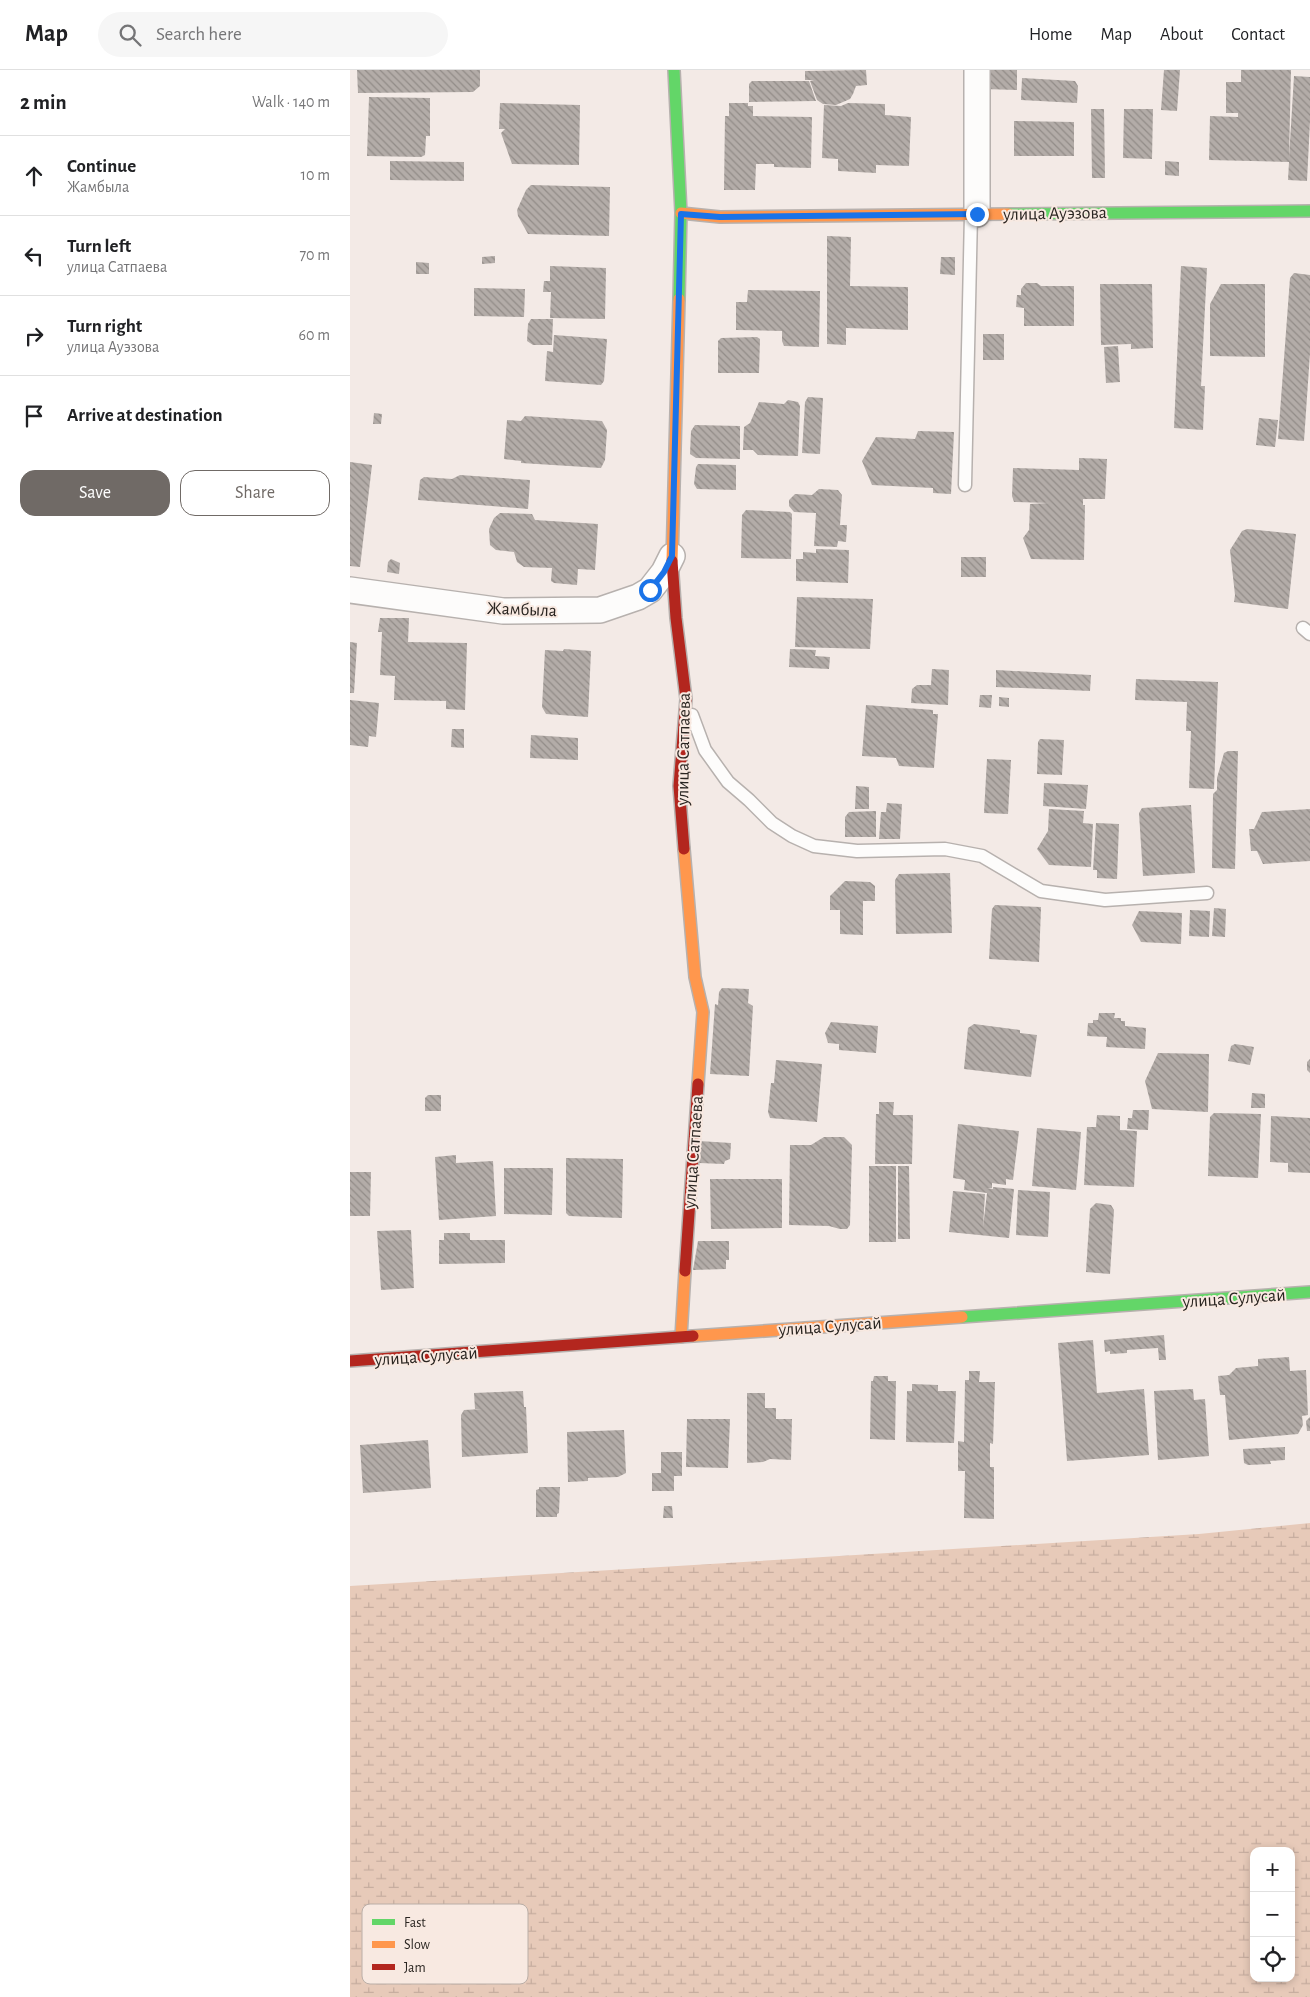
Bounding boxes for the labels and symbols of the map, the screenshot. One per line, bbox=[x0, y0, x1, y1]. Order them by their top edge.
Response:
route end bbox=[966, 203, 989, 226]
street label: улица Ауэзова bbox=[1002, 204, 1107, 224]
route start bbox=[639, 579, 662, 602]
street label: Жамбыла bbox=[487, 599, 557, 620]
street label: улица Сатпаева bbox=[674, 692, 694, 807]
street label: улица Сатпаева bbox=[681, 1095, 707, 1210]
street label: улица Сулусай bbox=[1181, 1286, 1286, 1312]
street label: улица Сулусай bbox=[777, 1314, 882, 1340]
street label: улица Сулусай bbox=[373, 1344, 478, 1370]
legend bbox=[362, 1904, 528, 1984]
text: Fast bbox=[404, 1916, 426, 1930]
text: Slow bbox=[404, 1938, 431, 1952]
text: Jam bbox=[404, 1961, 426, 1975]

